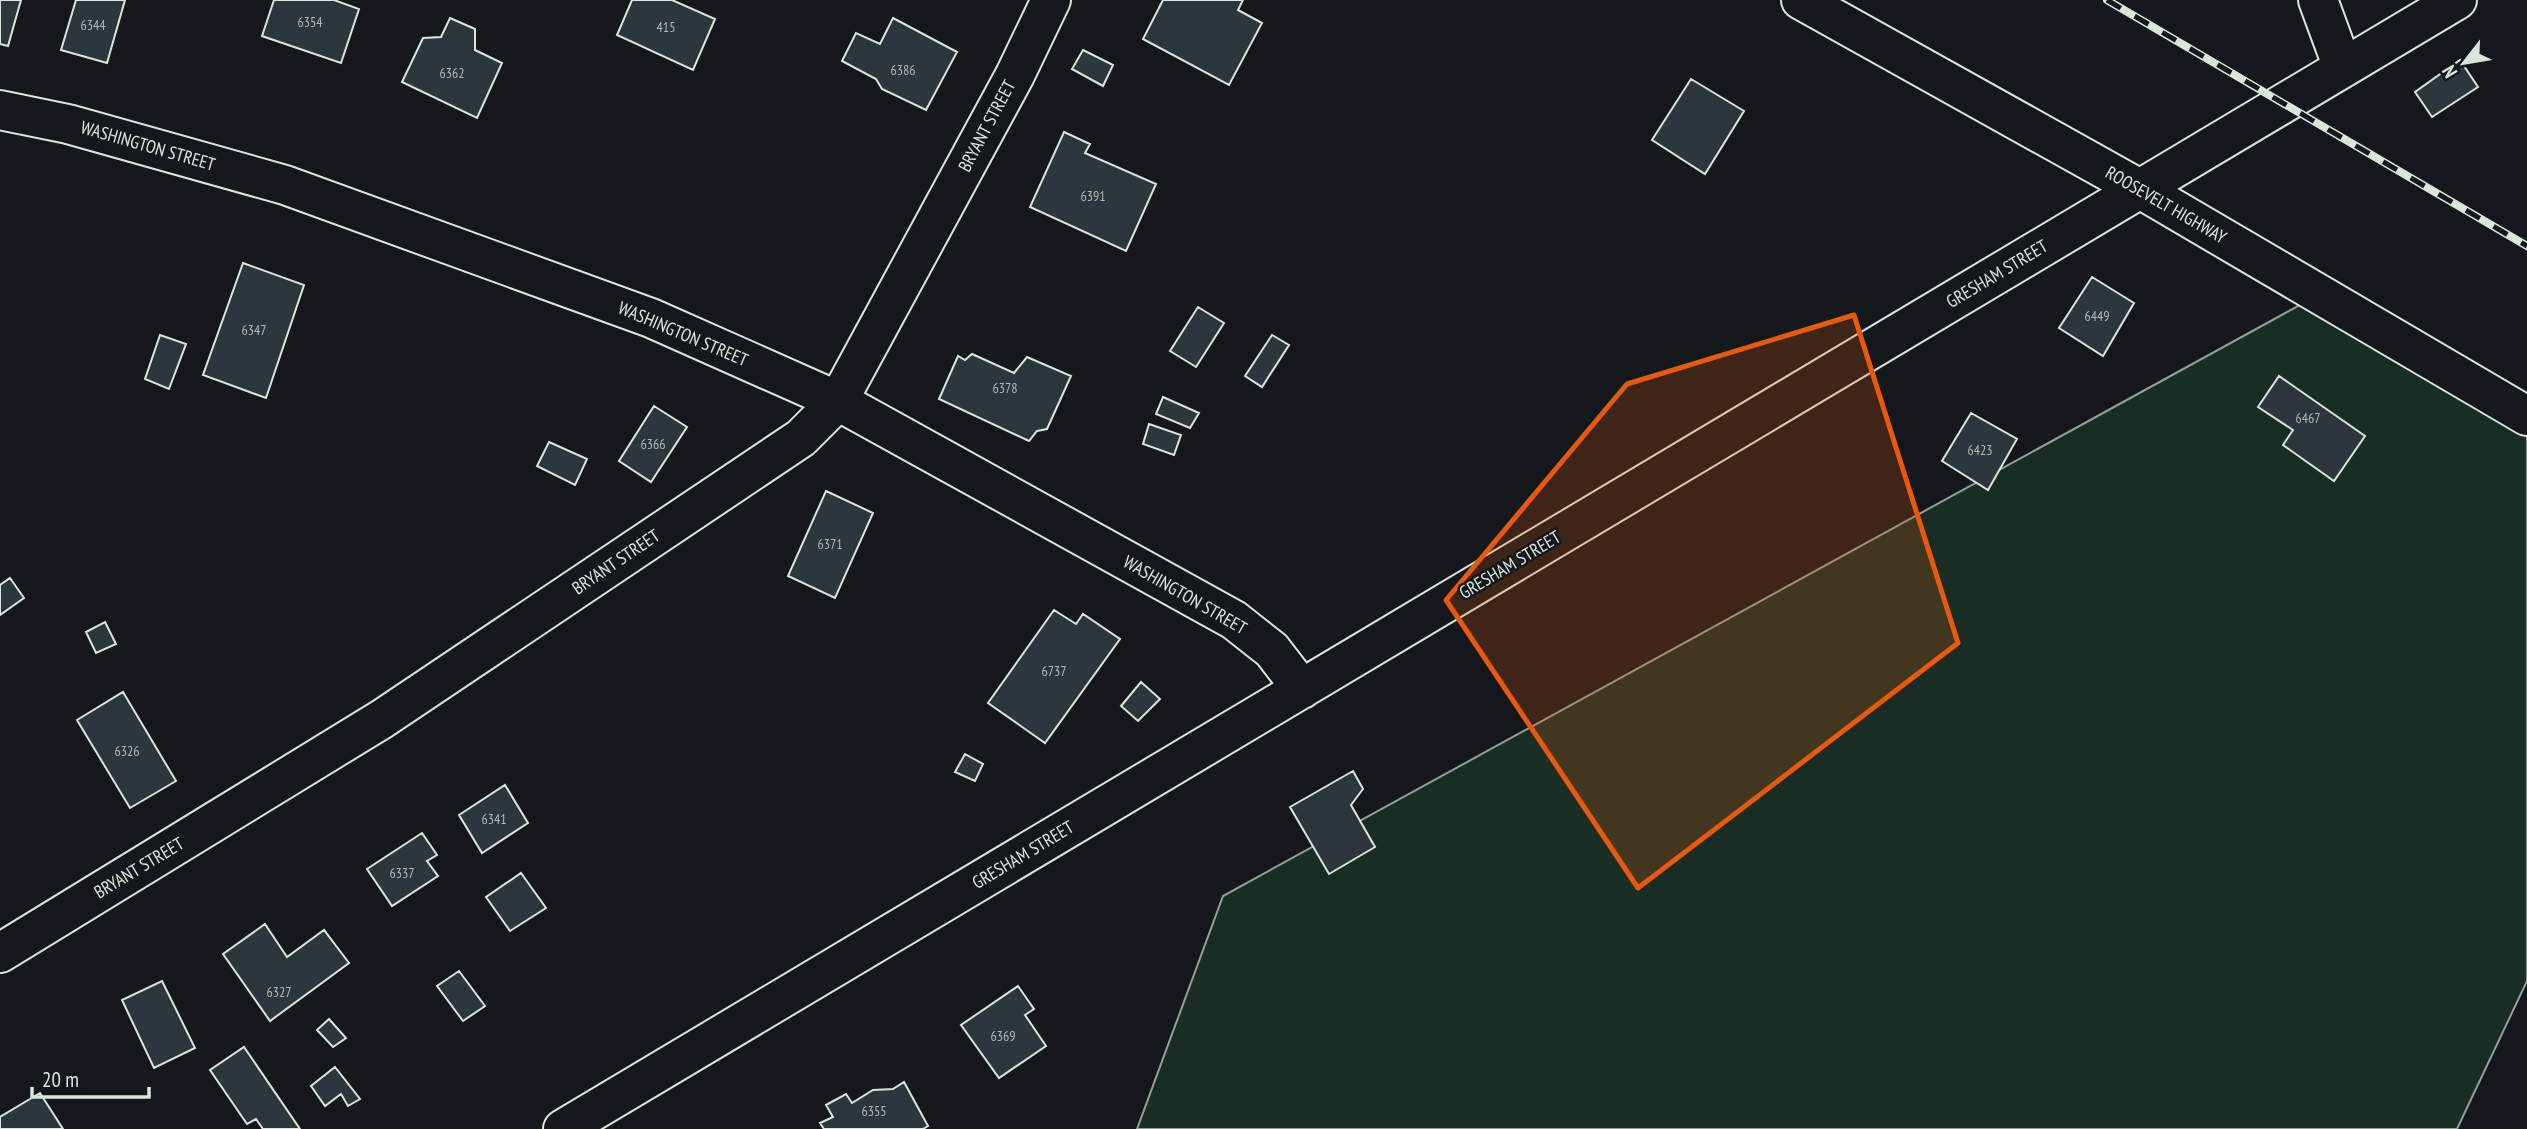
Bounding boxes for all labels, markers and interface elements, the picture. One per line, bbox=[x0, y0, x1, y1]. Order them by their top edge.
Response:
house number: 6354 bbox=[297, 13, 323, 31]
house number: 6344 bbox=[80, 16, 106, 34]
house number: 415 bbox=[657, 18, 675, 36]
north arrow bbox=[2429, 28, 2499, 98]
house number: 6386 bbox=[890, 61, 916, 79]
text: N bbox=[2436, 61, 2462, 82]
house number: 6362 bbox=[439, 64, 465, 82]
street label: BRYANT STREET bbox=[953, 76, 1020, 176]
street label: WASHINGTON STREET bbox=[78, 115, 218, 176]
street label: ROOSEVELT HIGHWAY bbox=[2102, 161, 2232, 249]
house number: 6391 bbox=[1080, 187, 1106, 205]
street label: GRESHAM STREET bbox=[1942, 234, 2052, 313]
street label: WASHINGTON STREET bbox=[615, 296, 752, 371]
house number: 6449 bbox=[2084, 307, 2110, 325]
house number: 6347 bbox=[241, 321, 267, 339]
house number: 6378 bbox=[992, 379, 1018, 397]
house number: 6467 bbox=[2295, 409, 2321, 427]
house number: 6366 bbox=[640, 435, 666, 453]
house number: 6423 bbox=[1967, 441, 1993, 459]
street label: BRYANT STREET bbox=[567, 524, 664, 599]
street label: GRESHAM STREET bbox=[1455, 525, 1565, 604]
house number: 6371 bbox=[817, 535, 843, 553]
street label: WASHINGTON STREET bbox=[1119, 550, 1251, 639]
house number: 6737 bbox=[1041, 662, 1067, 680]
house number: 6326 bbox=[114, 742, 140, 760]
house number: 6341 bbox=[481, 810, 507, 828]
street label: GRESHAM STREET bbox=[968, 815, 1078, 894]
street label: BRYANT STREET bbox=[90, 832, 188, 903]
house number: 6337 bbox=[389, 864, 415, 882]
house number: 6327 bbox=[266, 983, 292, 1001]
house number: 6369 bbox=[990, 1027, 1016, 1045]
scale bar bbox=[32, 1056, 149, 1100]
text: 20 m bbox=[42, 1066, 79, 1093]
house number: 6355 bbox=[861, 1102, 887, 1120]

